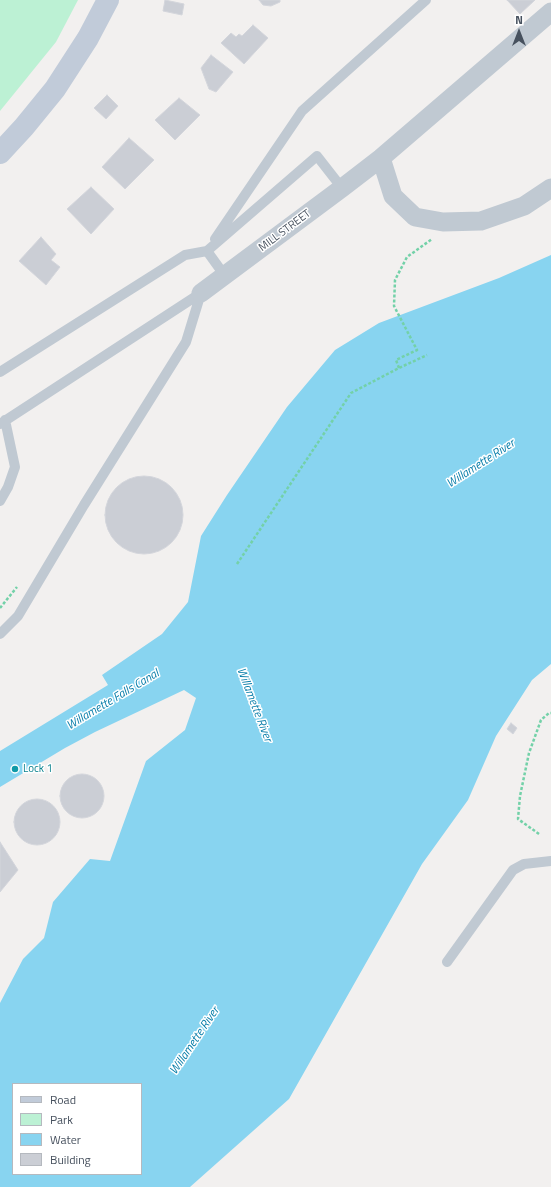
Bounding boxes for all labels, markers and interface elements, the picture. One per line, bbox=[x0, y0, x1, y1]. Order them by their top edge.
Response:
north arrow bbox=[499, 12, 539, 52]
text: N bbox=[515, 12, 523, 28]
street label: MILL STREET bbox=[257, 207, 313, 255]
water label: Willamette River bbox=[444, 437, 518, 491]
water label: Willamette River bbox=[233, 666, 275, 744]
water label: Willamette Falls Canal bbox=[64, 667, 162, 733]
place label: Lock 1 bbox=[23, 762, 53, 776]
marker: Lock 1 bbox=[10, 764, 20, 774]
water label: Willamette River bbox=[167, 1005, 223, 1077]
legend bbox=[12, 1083, 142, 1175]
text: Road bbox=[50, 1090, 76, 1109]
text: Park bbox=[50, 1110, 73, 1129]
text: Water bbox=[50, 1130, 81, 1149]
text: Building bbox=[50, 1150, 91, 1169]

